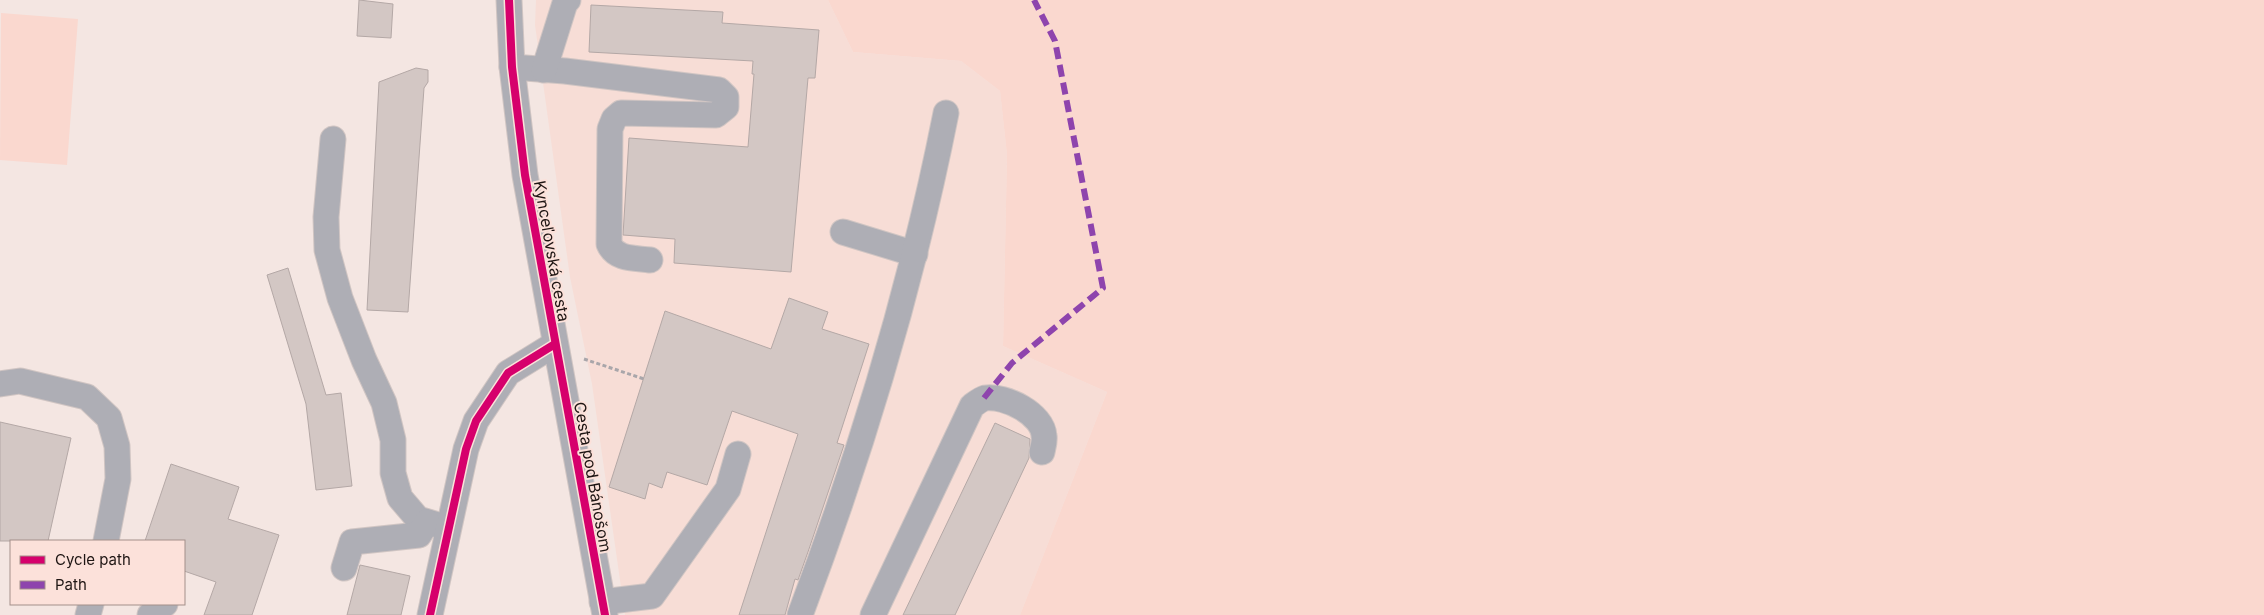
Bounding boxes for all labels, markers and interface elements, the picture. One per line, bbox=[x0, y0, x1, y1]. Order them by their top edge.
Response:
street label: Kynceľovská cesta bbox=[530, 179, 574, 323]
street label: Cesta pod Bánošom bbox=[570, 400, 616, 554]
legend bbox=[10, 540, 185, 605]
text: Cycle path bbox=[55, 550, 131, 569]
text: Path bbox=[55, 575, 87, 594]

